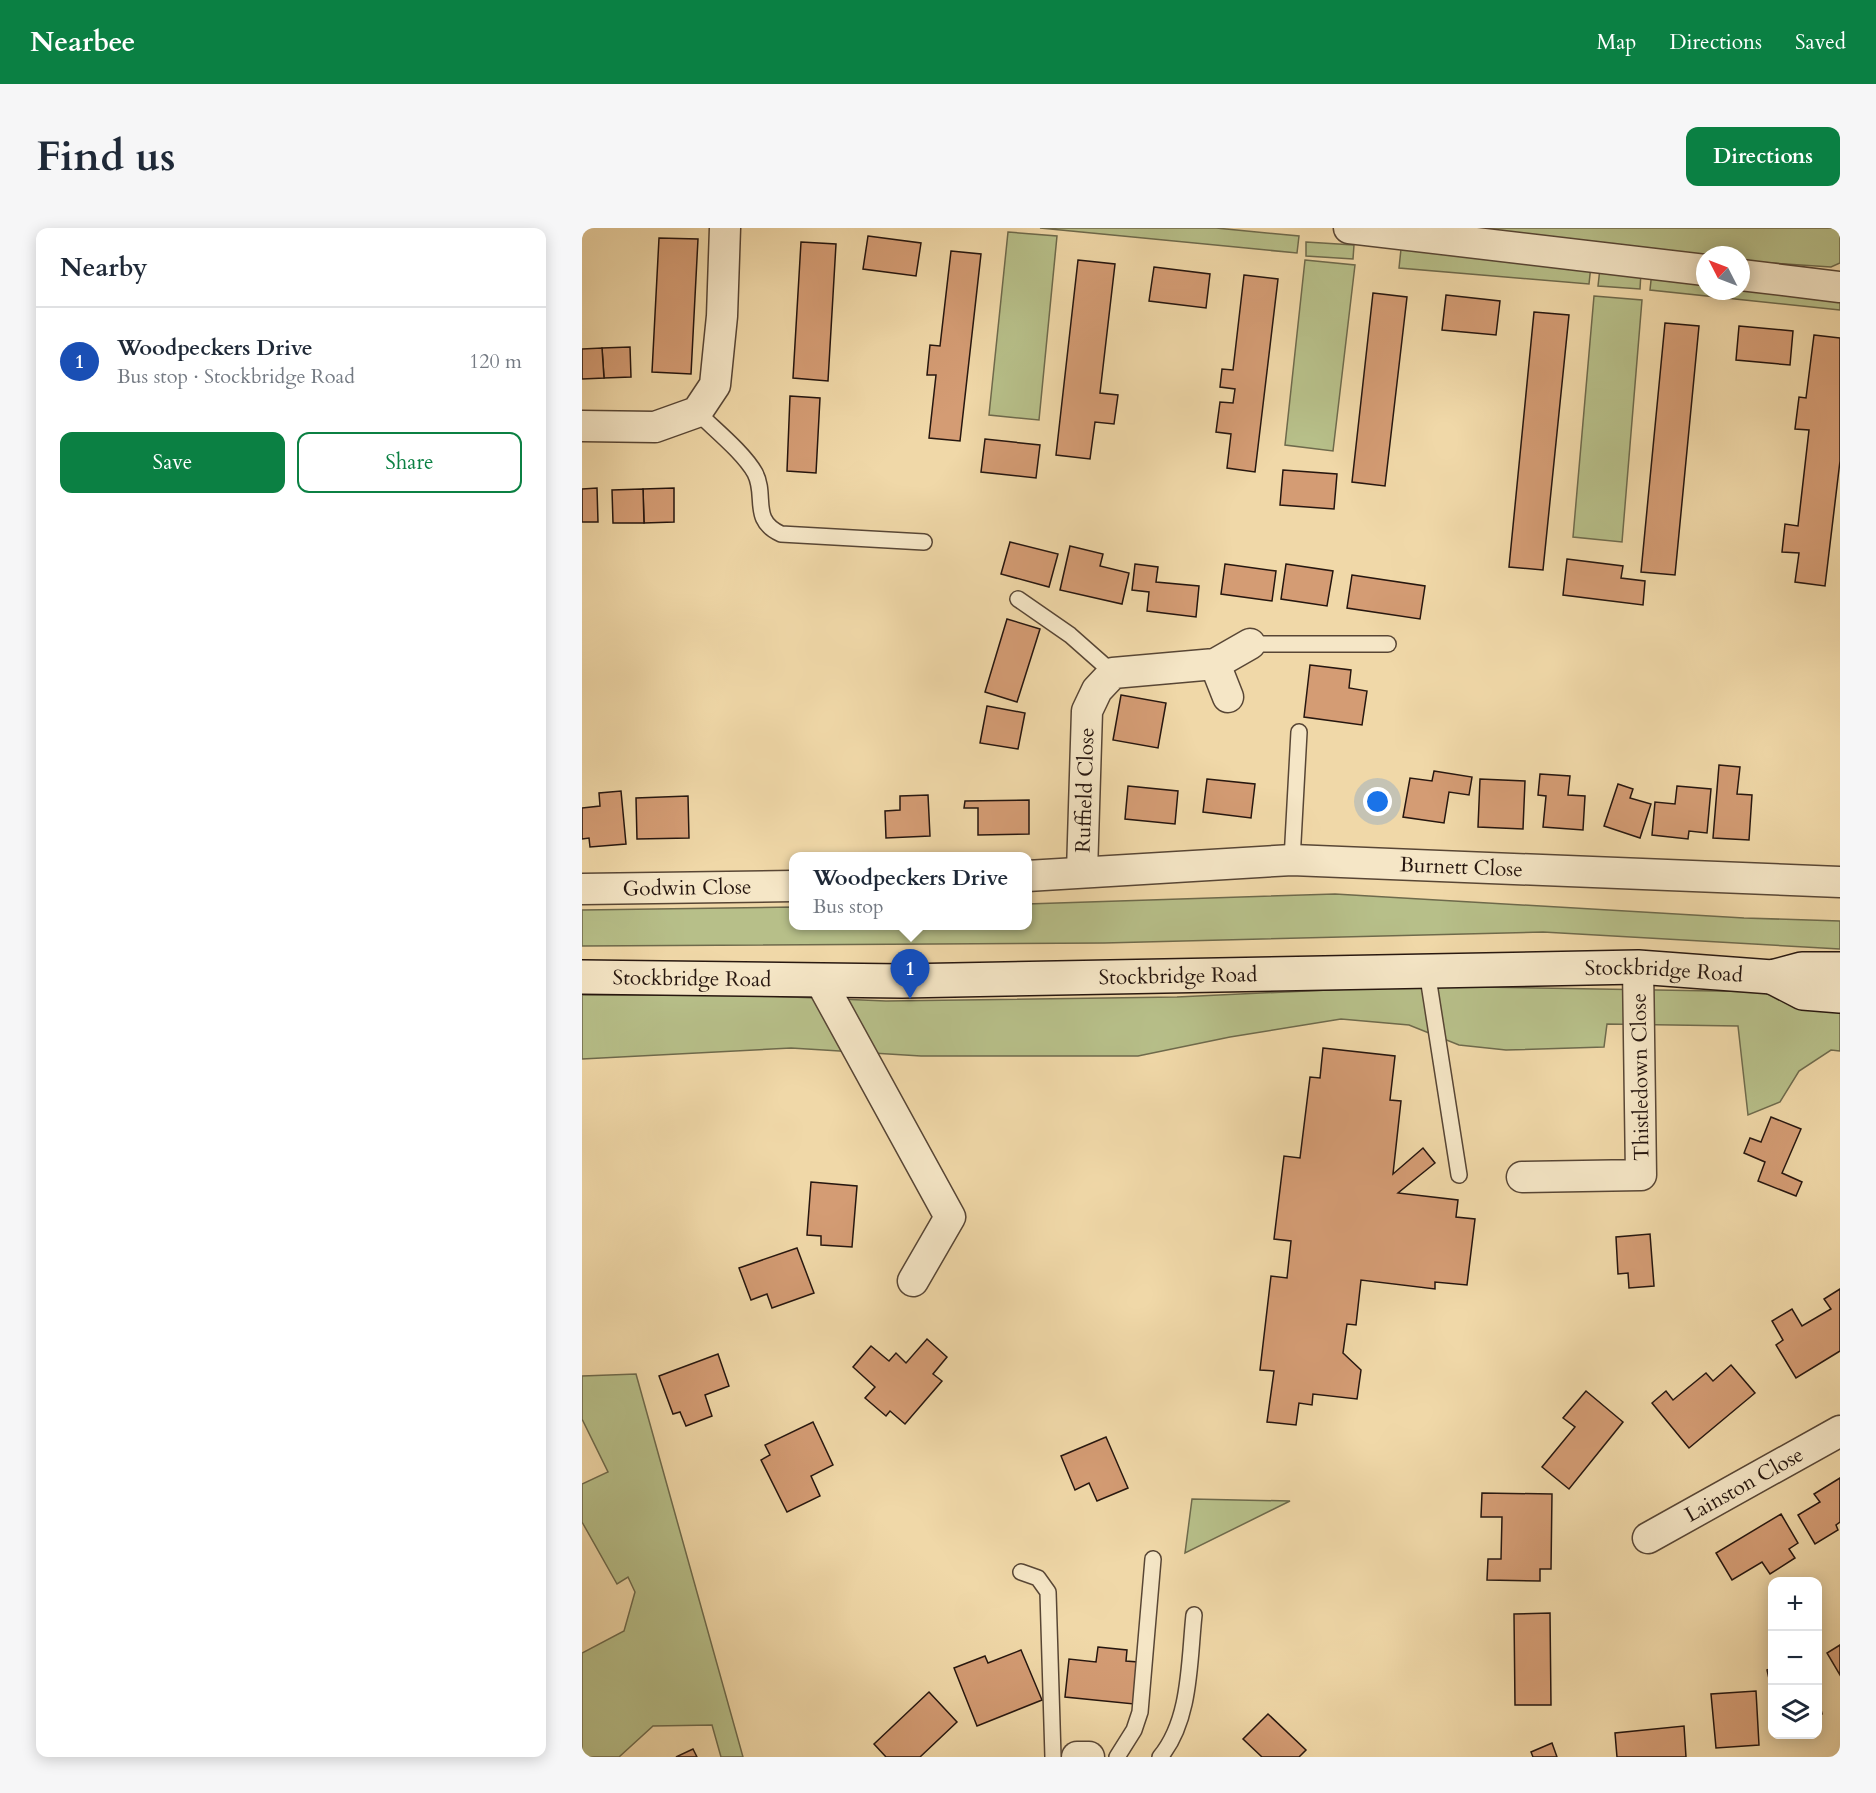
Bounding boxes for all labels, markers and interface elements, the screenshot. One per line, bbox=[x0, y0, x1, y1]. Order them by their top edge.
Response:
text: Nearbee bbox=[30, 23, 135, 61]
text: Map bbox=[1596, 28, 1636, 57]
text: Directions bbox=[1669, 28, 1762, 57]
text: Saved bbox=[1795, 28, 1846, 57]
button: Directions bbox=[1686, 127, 1840, 186]
text: Find us bbox=[36, 128, 176, 185]
north arrow bbox=[1696, 246, 1750, 300]
text: Nearby bbox=[60, 250, 148, 285]
text: Woodpeckers Drive bbox=[117, 333, 313, 363]
text: 1 bbox=[74, 348, 85, 375]
text: 120 m bbox=[469, 348, 522, 375]
text: Bus stop · Stockbridge Road bbox=[117, 363, 355, 390]
button: Save bbox=[60, 432, 285, 493]
button: Share bbox=[297, 432, 522, 493]
street label: Ruffield Close bbox=[1069, 727, 1101, 853]
your location bbox=[1363, 787, 1392, 816]
street label: Burnett Close bbox=[1399, 850, 1524, 884]
popup bbox=[789, 852, 1032, 930]
text: Woodpeckers Drive bbox=[813, 863, 1008, 893]
street label: Godwin Close bbox=[622, 873, 752, 903]
text: Bus stop bbox=[813, 893, 884, 920]
pin: 1 bbox=[890, 950, 930, 999]
street label: Stockbridge Road bbox=[1584, 953, 1744, 990]
street label: Stockbridge Road bbox=[1098, 960, 1257, 992]
street label: Stockbridge Road bbox=[613, 963, 771, 994]
street label: Thistledown Close bbox=[1625, 993, 1656, 1161]
street label: Lainston Close bbox=[1680, 1440, 1809, 1530]
map controls bbox=[1768, 1577, 1822, 1739]
button: + bbox=[1768, 1577, 1822, 1631]
button: − bbox=[1768, 1631, 1822, 1685]
button: layers bbox=[1768, 1685, 1822, 1739]

